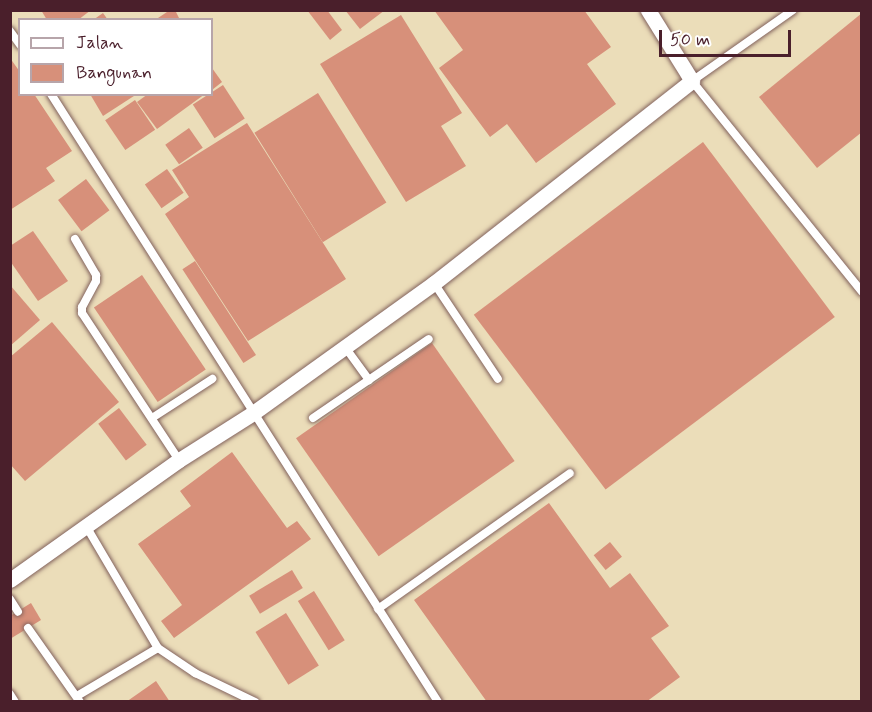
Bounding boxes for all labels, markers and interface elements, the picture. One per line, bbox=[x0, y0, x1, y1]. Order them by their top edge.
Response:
legend bbox=[18, 18, 213, 96]
scale bar bbox=[662, 18, 794, 56]
text: 50 m bbox=[670, 28, 710, 52]
text: Jalan bbox=[76, 31, 123, 55]
text: Bangunan bbox=[76, 61, 152, 85]

